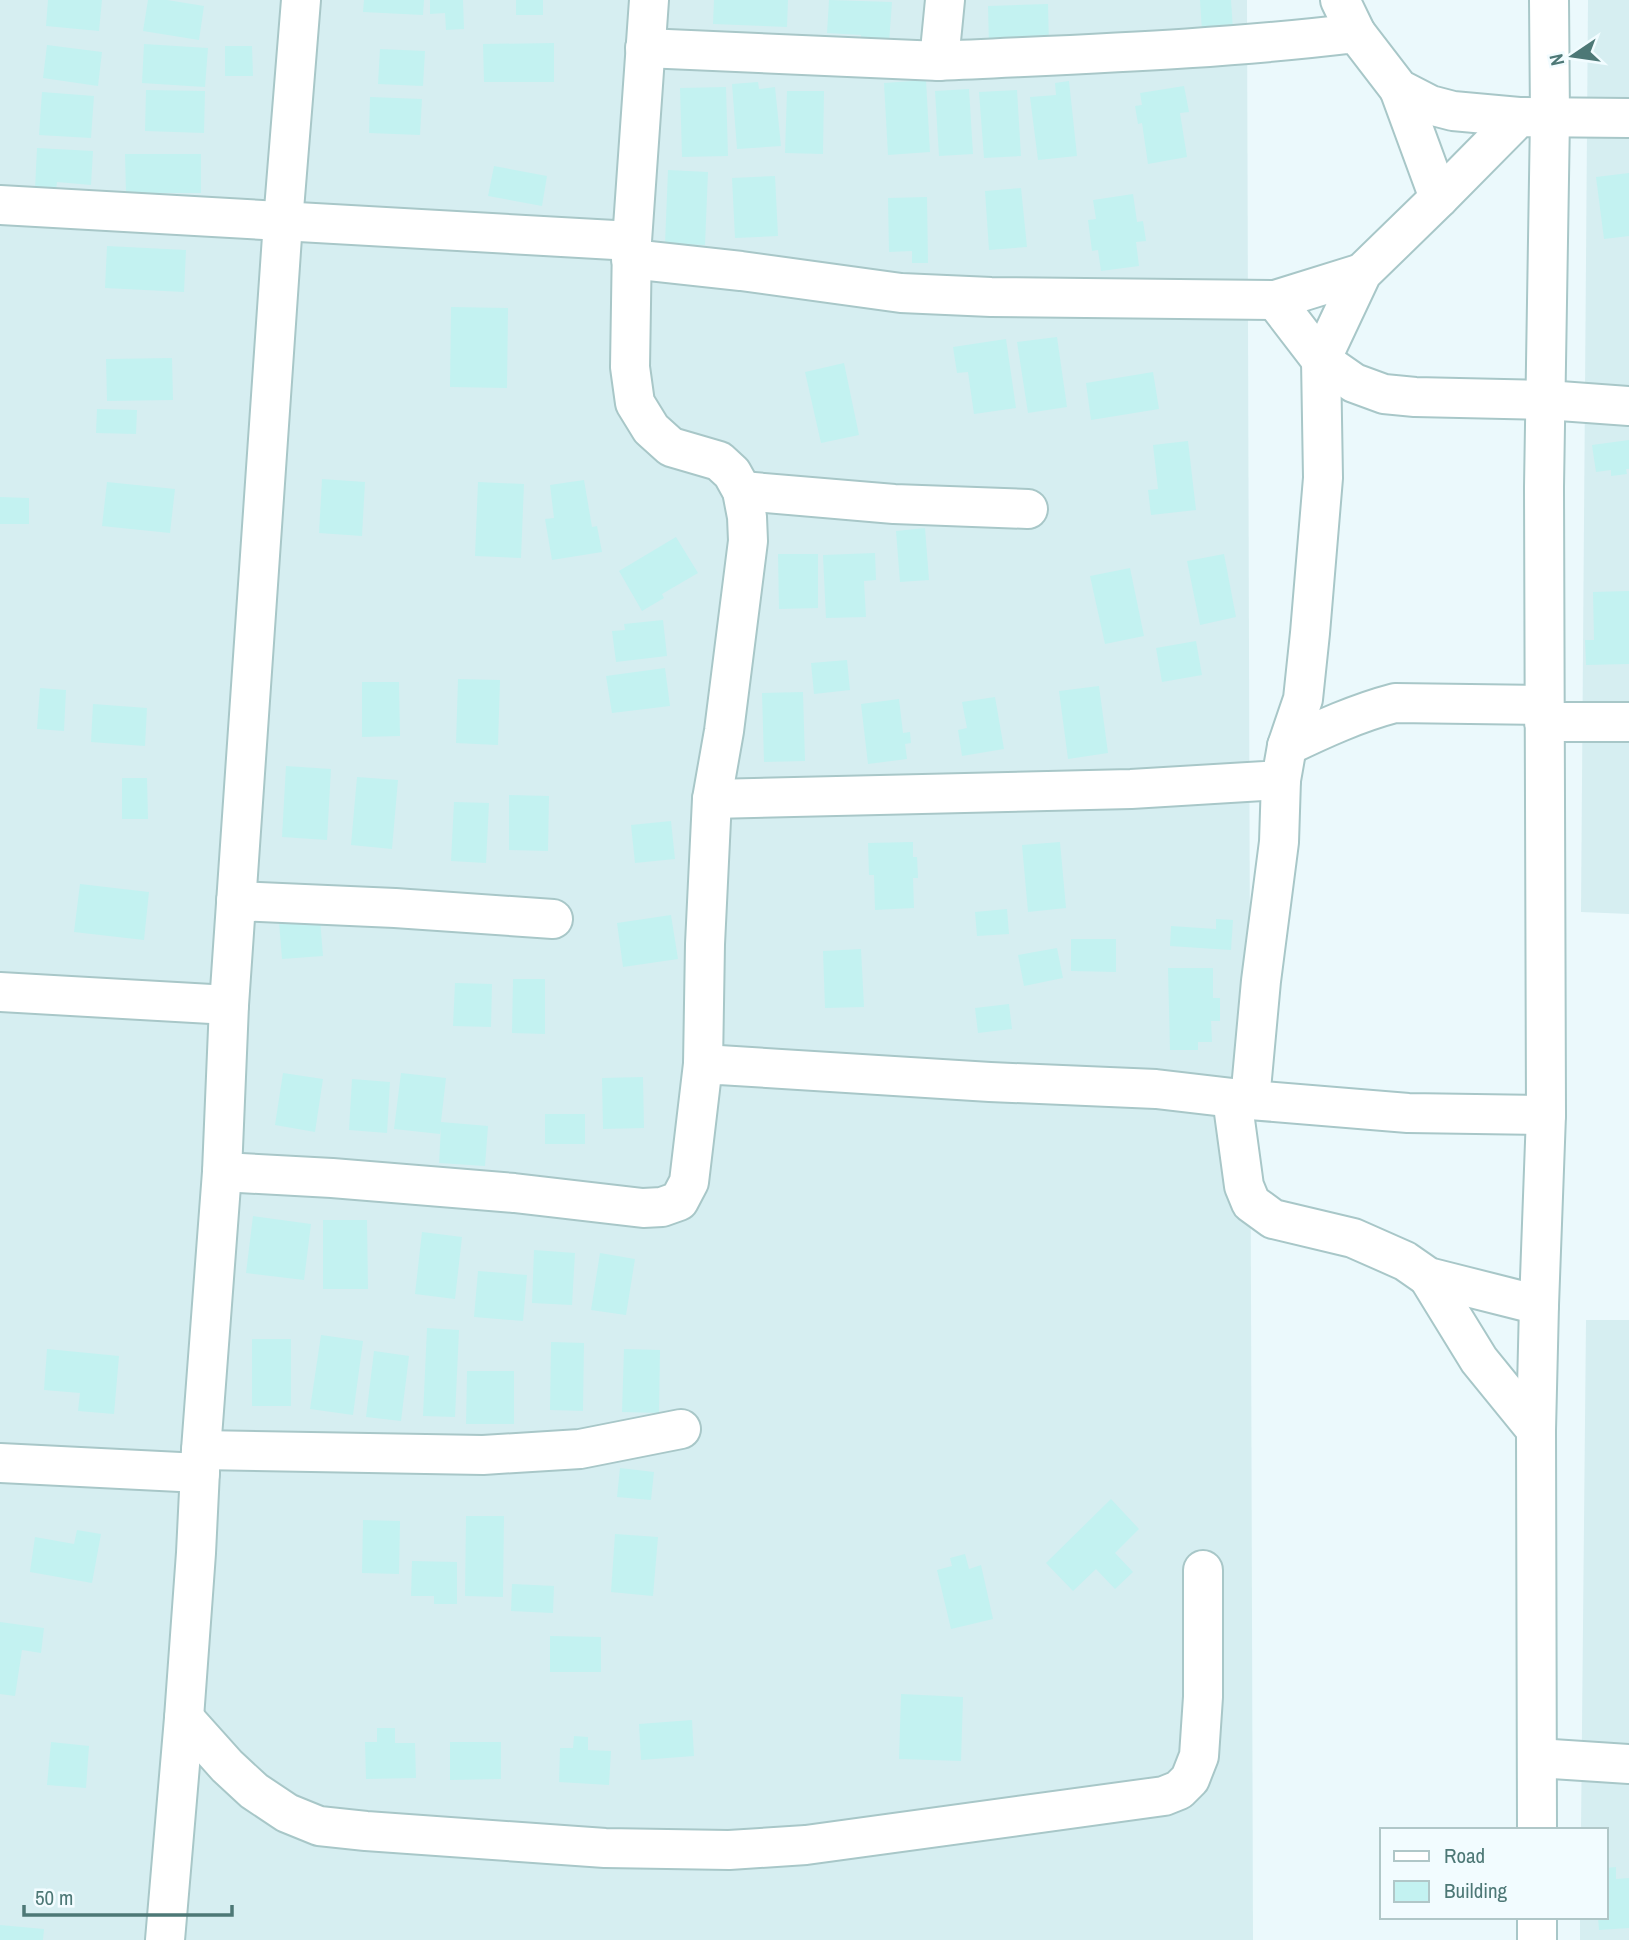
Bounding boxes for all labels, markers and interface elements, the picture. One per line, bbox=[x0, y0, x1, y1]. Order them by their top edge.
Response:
north arrow bbox=[1538, 21, 1608, 91]
text: N bbox=[1543, 51, 1570, 68]
legend bbox=[1380, 1828, 1608, 1919]
text: Road bbox=[1444, 1841, 1485, 1870]
scale bar bbox=[24, 1874, 233, 1918]
text: Building bbox=[1444, 1876, 1508, 1905]
text: 50 m bbox=[35, 1883, 73, 1912]

